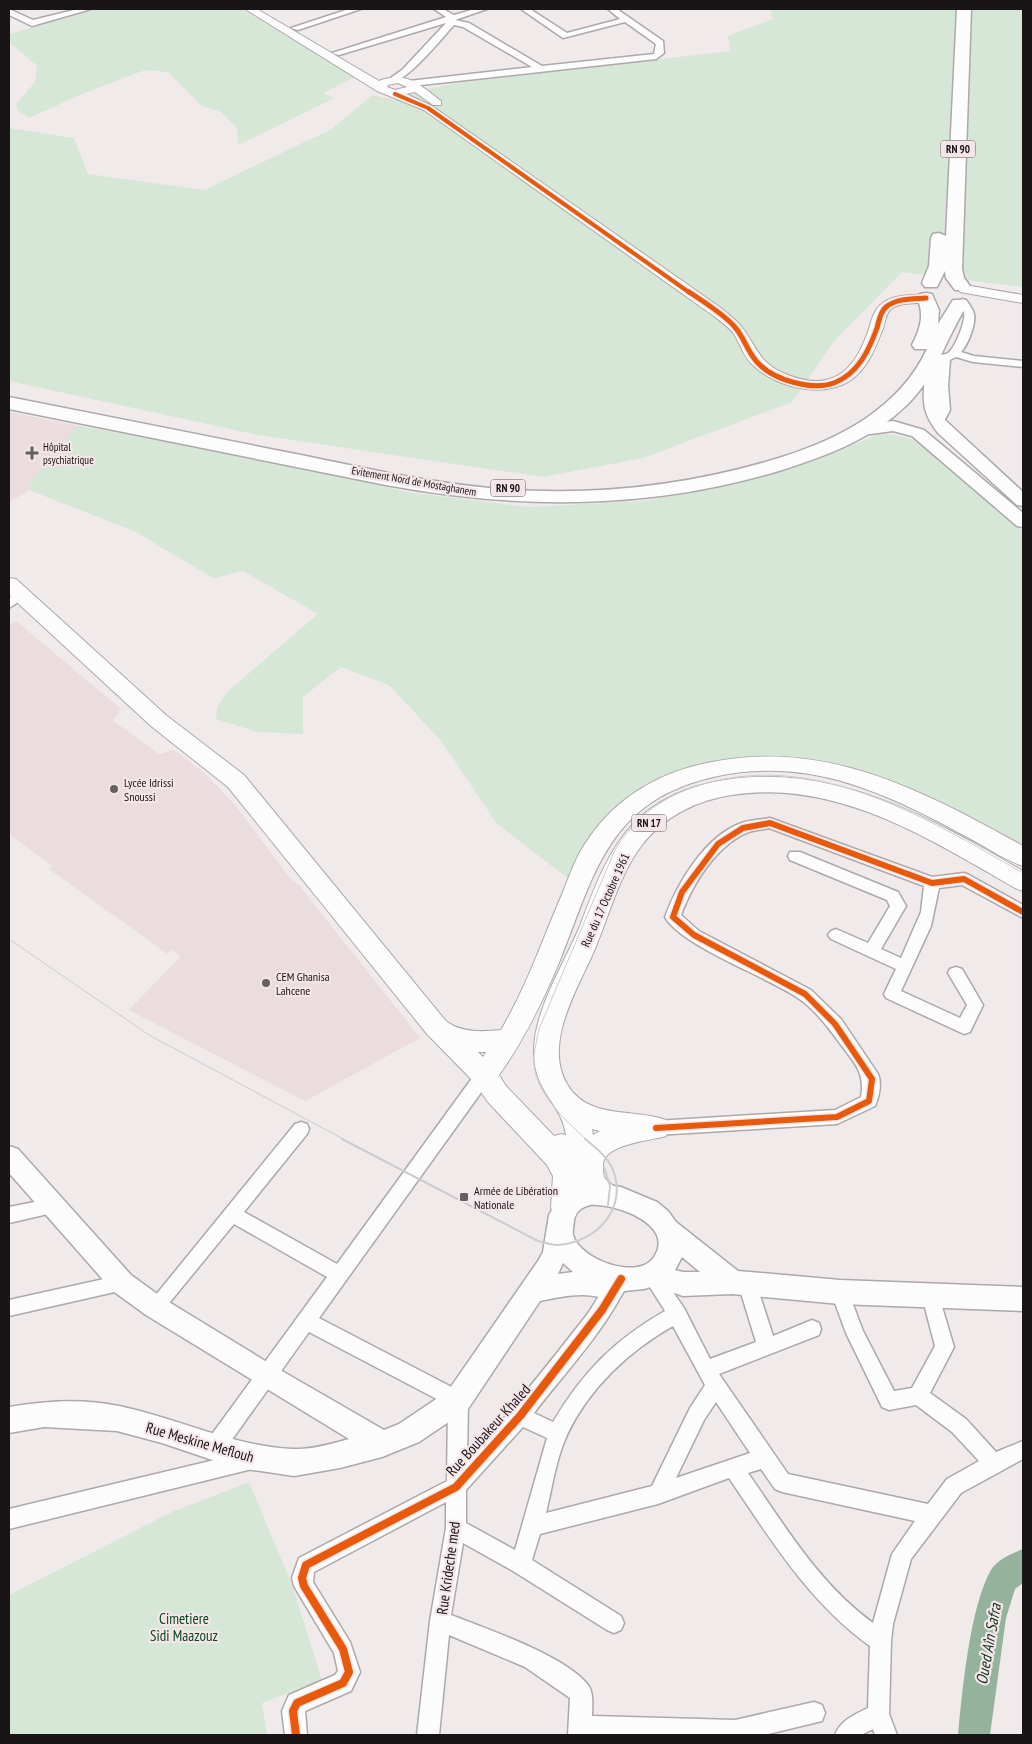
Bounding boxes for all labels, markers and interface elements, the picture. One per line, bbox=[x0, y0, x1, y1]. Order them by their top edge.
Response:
road number: RN 90 bbox=[940, 140, 976, 158]
place label: Hôpital psychiatrique bbox=[43, 440, 94, 467]
marker: Hôpital psychiatrique bbox=[25, 446, 39, 460]
street label: Evitement Nord de Mostaghanem bbox=[350, 463, 478, 499]
road number: RN 90 bbox=[490, 479, 526, 496]
place label: Lycée Idrissi Snoussi bbox=[124, 775, 174, 804]
marker: Lycée Idrissi Snoussi bbox=[108, 783, 120, 795]
road number: RN 17 bbox=[632, 814, 666, 831]
street label: Rue du 17 Octobre 1961 bbox=[578, 851, 632, 949]
place label: CEM Ghanisa Lahcene bbox=[276, 969, 330, 998]
marker: CEM Ghanisa Lahcene bbox=[260, 977, 272, 989]
place label: Armée de Libération Nationale bbox=[474, 1183, 558, 1212]
marker: Armée de Libération Nationale bbox=[458, 1191, 470, 1203]
street label: Rue Boubakeur Khaled bbox=[442, 1380, 534, 1480]
street label: Rue Meskine Meflouh bbox=[144, 1418, 256, 1466]
street label: Rue Krideche med bbox=[432, 1520, 464, 1616]
water label: Oued Aîn Safra bbox=[971, 1600, 1005, 1686]
park label: Cimetiere Sidi Maazouz bbox=[150, 1609, 218, 1645]

